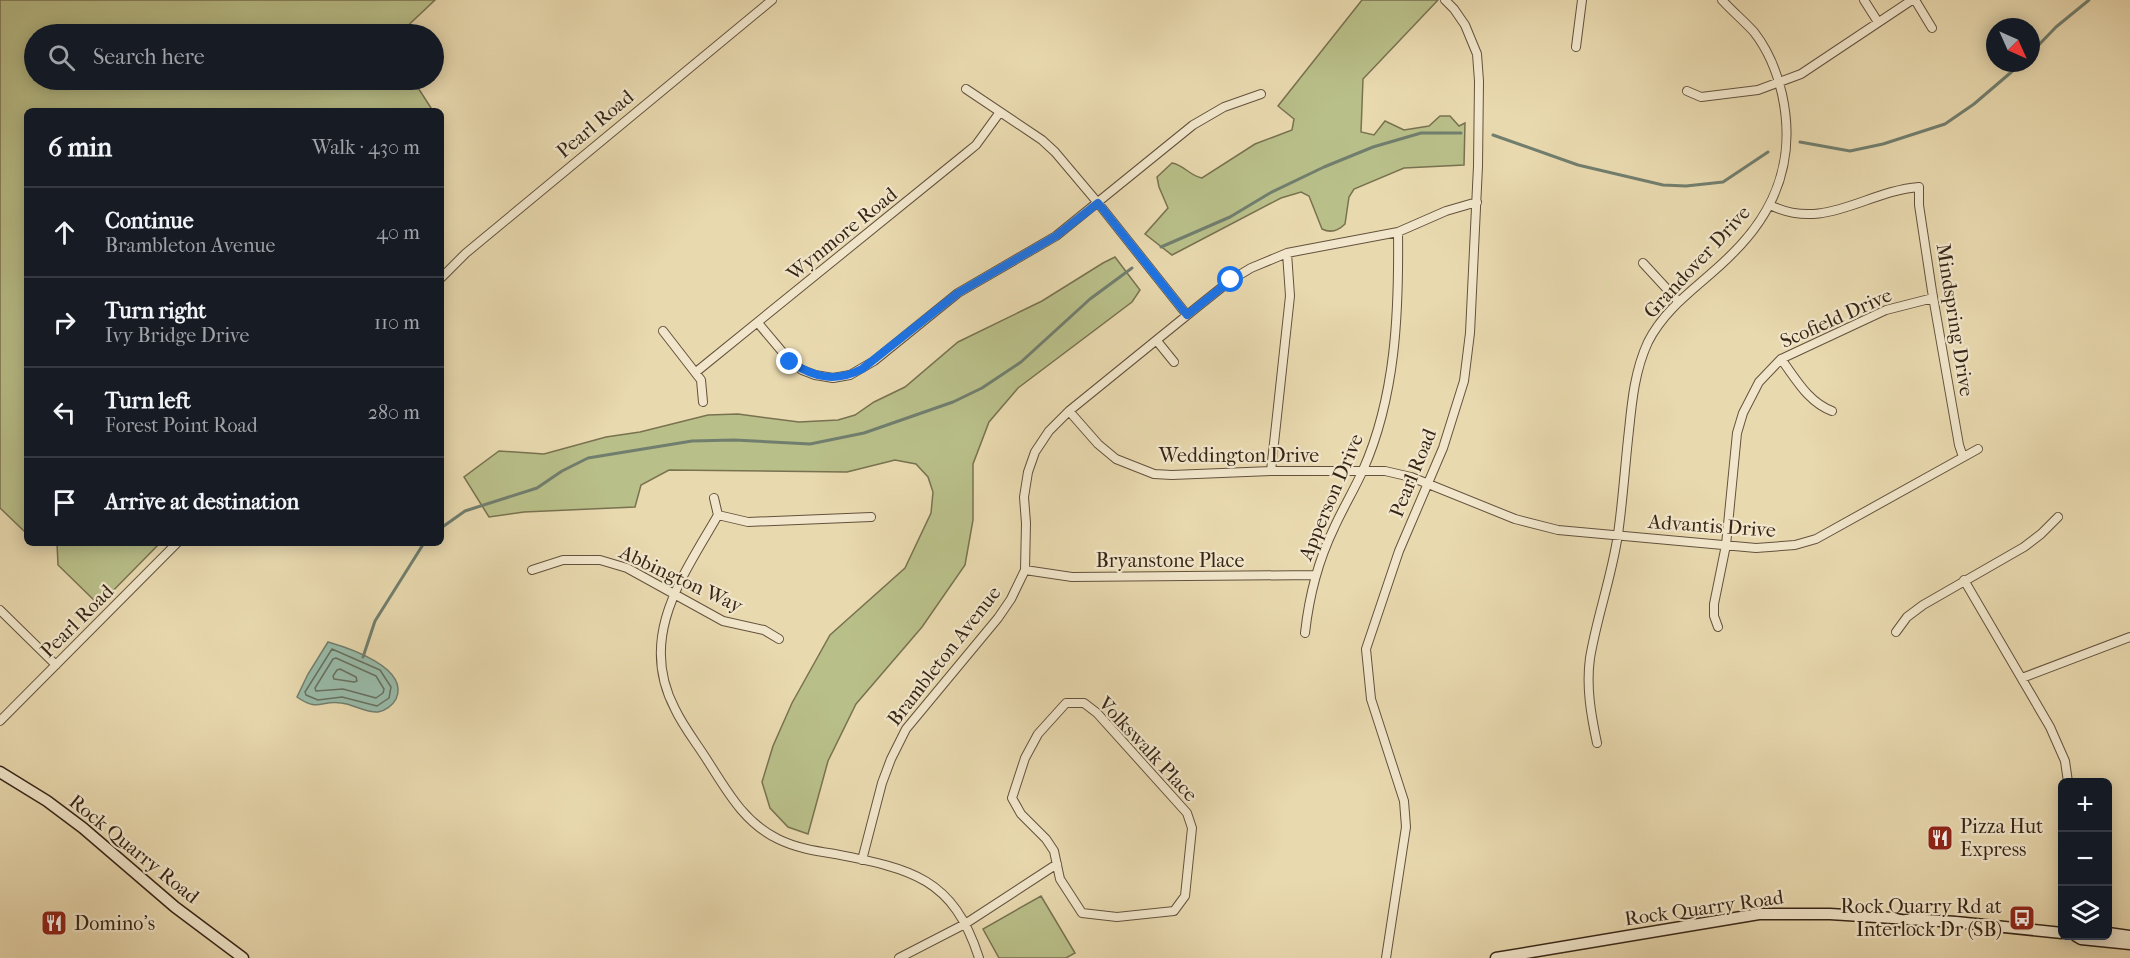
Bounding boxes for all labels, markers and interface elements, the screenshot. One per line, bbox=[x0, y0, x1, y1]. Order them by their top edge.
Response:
north arrow bbox=[1986, 18, 2040, 72]
search box bbox=[24, 24, 444, 90]
icon: search bbox=[45, 41, 78, 74]
text: Search here bbox=[93, 44, 205, 70]
street label: Pearl Road bbox=[552, 84, 639, 163]
text: 6 min bbox=[48, 132, 112, 163]
text: Walk · 430 m bbox=[312, 136, 420, 159]
street label: Wynmore Road bbox=[782, 182, 903, 286]
street label: Grandover Drive bbox=[1639, 201, 1755, 323]
text: Continue bbox=[105, 208, 194, 234]
icon: ahead bbox=[48, 216, 81, 249]
text: 40 m bbox=[376, 221, 420, 244]
text: Brambleton Avenue bbox=[105, 234, 275, 257]
street label: Mindspring Drive bbox=[1932, 242, 1978, 398]
route start bbox=[1217, 266, 1243, 292]
street label: Scofield Drive bbox=[1777, 283, 1895, 353]
text: Turn right bbox=[105, 298, 206, 324]
icon: right bbox=[48, 306, 81, 339]
text: 110 m bbox=[374, 311, 420, 334]
text: Ivy Bridge Drive bbox=[105, 324, 249, 347]
route end bbox=[776, 348, 802, 374]
text: Turn left bbox=[105, 388, 191, 414]
icon: left bbox=[48, 396, 81, 429]
text: 280 m bbox=[368, 401, 420, 424]
text: Forest Point Road bbox=[105, 414, 258, 437]
street label: Pearl Road bbox=[1385, 424, 1442, 521]
street label: Apperson Drive bbox=[1294, 430, 1368, 565]
street label: Weddington Drive bbox=[1158, 444, 1319, 467]
icon: arrive bbox=[48, 486, 81, 519]
text: Arrive at destination bbox=[105, 489, 299, 515]
street label: Advantis Drive bbox=[1646, 510, 1777, 542]
street label: Abbington Way bbox=[615, 540, 747, 618]
street label: Bryanstone Place bbox=[1096, 549, 1244, 572]
street label: Pearl Road bbox=[36, 579, 119, 662]
street label: Brambleton Avenue bbox=[882, 582, 1006, 730]
street label: Volkswalk Place bbox=[1093, 691, 1202, 806]
map controls bbox=[2058, 778, 2112, 940]
button: + bbox=[2058, 778, 2112, 832]
street label: Rock Quarry Road bbox=[65, 790, 204, 909]
place label: Pizza Hut Express bbox=[1960, 815, 2043, 861]
restaurant icon: Pizza Hut Express bbox=[1925, 823, 1955, 853]
button: − bbox=[2058, 832, 2112, 886]
street label: Rock Quarry Road bbox=[1623, 885, 1786, 931]
button: layers bbox=[2058, 886, 2112, 940]
place label: Rock Quarry Rd at Interlock Dr (SB) bbox=[1840, 895, 2002, 941]
bus stop icon: Rock Quarry Rd at Interlock Dr (SB) bbox=[2007, 903, 2037, 933]
restaurant icon: Domino's bbox=[39, 908, 69, 938]
place label: Domino's bbox=[74, 912, 155, 935]

